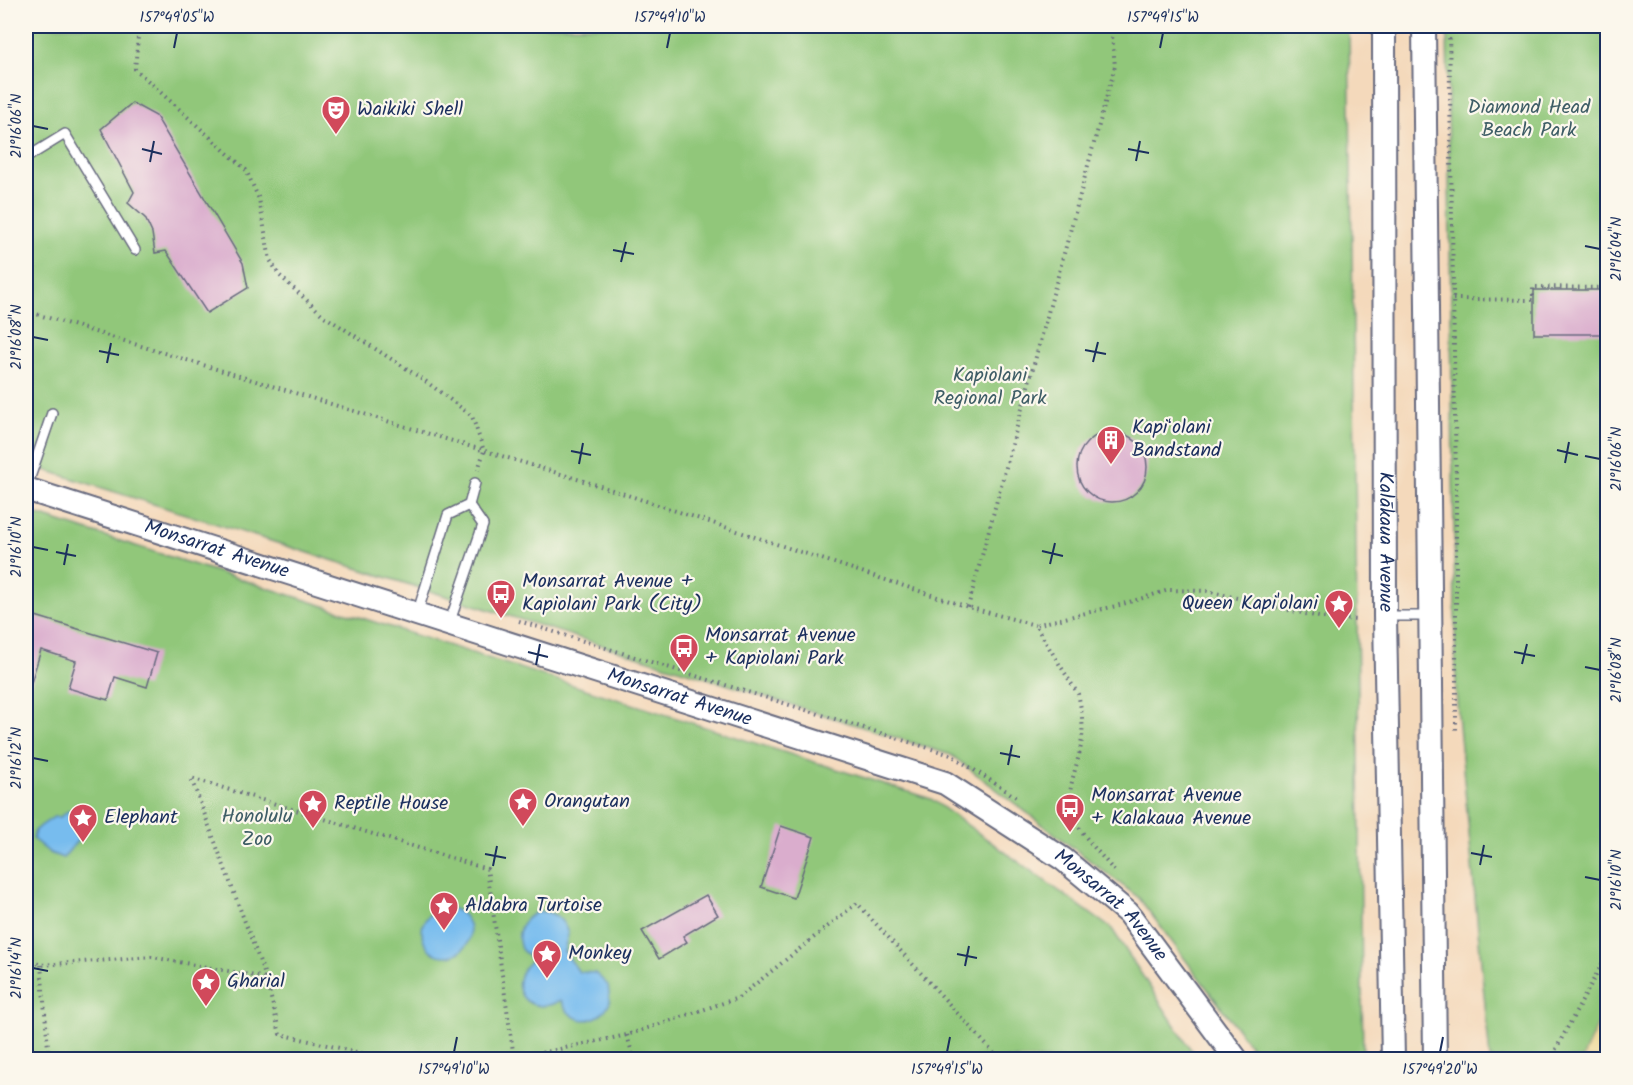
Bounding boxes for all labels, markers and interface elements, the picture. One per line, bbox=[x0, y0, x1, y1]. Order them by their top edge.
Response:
text: 157°49'05"W bbox=[140, 6, 215, 30]
text: 157°49'10"W bbox=[634, 6, 706, 30]
text: 157°49'15"W bbox=[1127, 6, 1199, 30]
park label: Diamond Head Beach Park bbox=[1468, 92, 1591, 147]
text: 21°16'06"N bbox=[5, 94, 29, 158]
theatre icon: Waikiki Shell bbox=[320, 94, 352, 136]
place label: Waikiki Shell bbox=[357, 94, 463, 126]
text: 21°16'04"N bbox=[1605, 217, 1629, 281]
text: 21°16'08"N bbox=[5, 304, 29, 370]
park label: Kapiolani Regional Park bbox=[933, 360, 1047, 415]
place label: Kapiʻolani Bandstand bbox=[1132, 412, 1222, 467]
building icon: Kapiʻolani Bandstand bbox=[1095, 424, 1127, 466]
text: 21°16'06"N bbox=[1605, 427, 1629, 491]
street label: Kalākaua Avenue bbox=[1369, 472, 1401, 612]
street label: Monsarrat Avenue bbox=[140, 512, 293, 588]
text: 21°16'10"N bbox=[5, 516, 29, 578]
place label: Monsarrat Avenue + Kapiolani Park (City) bbox=[522, 566, 702, 621]
bus stop icon: Monsarrat Avenue + Kapiolani Park (City) bbox=[485, 578, 517, 620]
place label: Queen Kapi'olani bbox=[1182, 588, 1319, 620]
place icon: Queen Kapi'olani bbox=[1323, 588, 1355, 630]
place label: Monsarrat Avenue + Kapiolani Park bbox=[705, 620, 856, 675]
bus stop icon: Monsarrat Avenue + Kapiolani Park bbox=[668, 632, 700, 674]
text: 21°16'08"N bbox=[1605, 637, 1629, 703]
street label: Monsarrat Avenue bbox=[603, 660, 756, 736]
text: 21°16'12"N bbox=[5, 727, 29, 789]
place label: Monsarrat Avenue + Kalakaua Avenue bbox=[1091, 780, 1251, 835]
place icon: Orangutan bbox=[507, 786, 539, 828]
place label: Orangutan bbox=[544, 786, 630, 818]
place icon: Reptile House bbox=[297, 788, 329, 830]
place label: Reptile House bbox=[334, 788, 448, 820]
bus stop icon: Monsarrat Avenue + Kalakaua Avenue bbox=[1054, 792, 1086, 834]
park label: Honolulu Zoo bbox=[221, 801, 293, 856]
place icon: Elephant bbox=[67, 802, 99, 844]
place label: Elephant bbox=[104, 802, 178, 834]
street label: Monsarrat Avenue bbox=[1047, 841, 1175, 969]
text: 21°16'10"N bbox=[1605, 849, 1629, 911]
place icon: Aldabra Turtoise bbox=[428, 890, 460, 932]
place label: Aldabra Turtoise bbox=[465, 890, 602, 922]
text: 21°16'14"N bbox=[5, 937, 29, 999]
place icon: Monkey bbox=[531, 938, 563, 980]
place label: Monkey bbox=[568, 938, 632, 970]
place icon: Gharial bbox=[190, 966, 222, 1008]
place label: Gharial bbox=[227, 966, 285, 998]
text: 157°49'10"W bbox=[418, 1058, 490, 1082]
text: 157°49'15"W bbox=[911, 1058, 983, 1082]
text: 157°49'20"W bbox=[1402, 1058, 1478, 1082]

